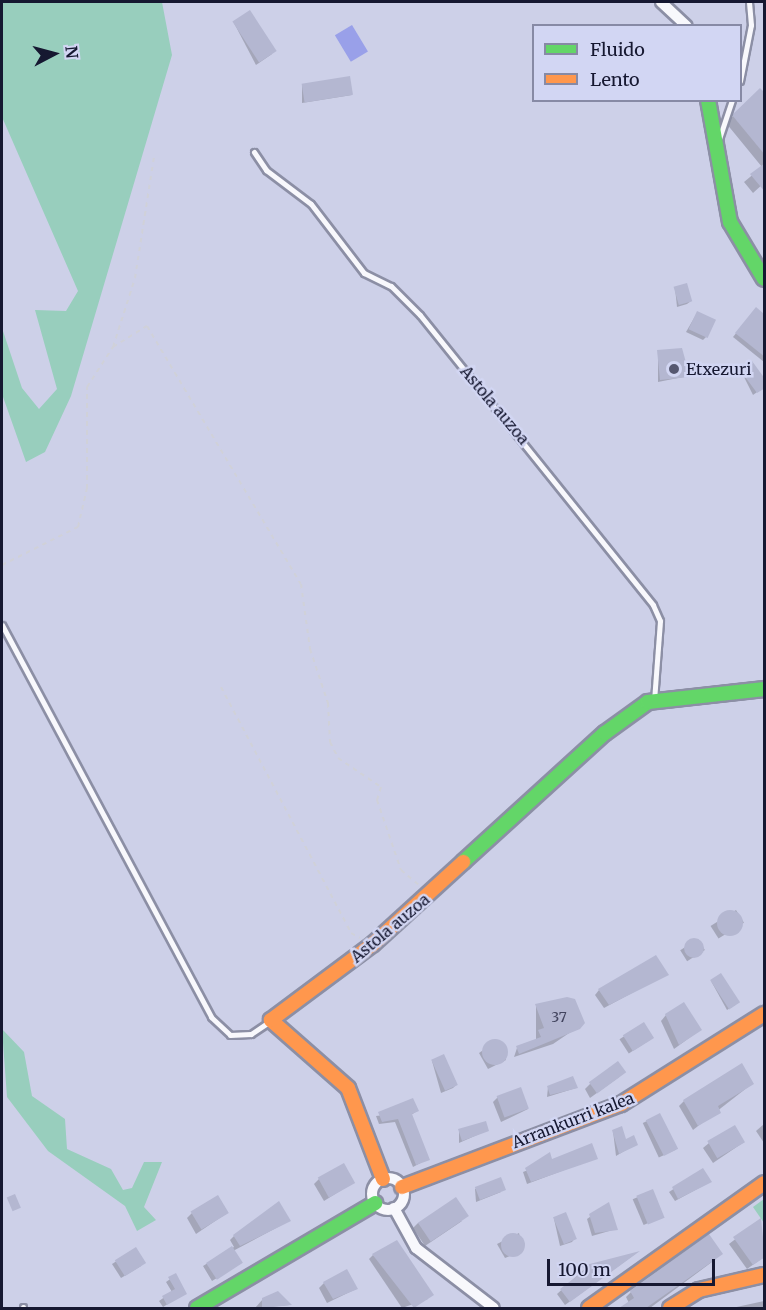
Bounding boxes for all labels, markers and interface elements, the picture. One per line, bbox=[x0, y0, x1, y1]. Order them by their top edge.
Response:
north arrow bbox=[24, 24, 84, 84]
legend bbox=[532, 24, 742, 102]
text: Fluido bbox=[590, 38, 645, 61]
text: N bbox=[61, 45, 83, 59]
text: Lento bbox=[590, 68, 640, 91]
place label: Etxezuri bbox=[686, 359, 751, 379]
street label: Astola auzoa bbox=[457, 362, 533, 448]
marker: Etxezuri bbox=[667, 362, 681, 376]
street label: Astola auzoa bbox=[347, 890, 433, 966]
house number: 37 bbox=[551, 1009, 567, 1025]
street label: Arrankurri kalea bbox=[509, 1088, 637, 1152]
scale bar bbox=[550, 1247, 718, 1285]
text: 100 m bbox=[558, 1258, 611, 1281]

